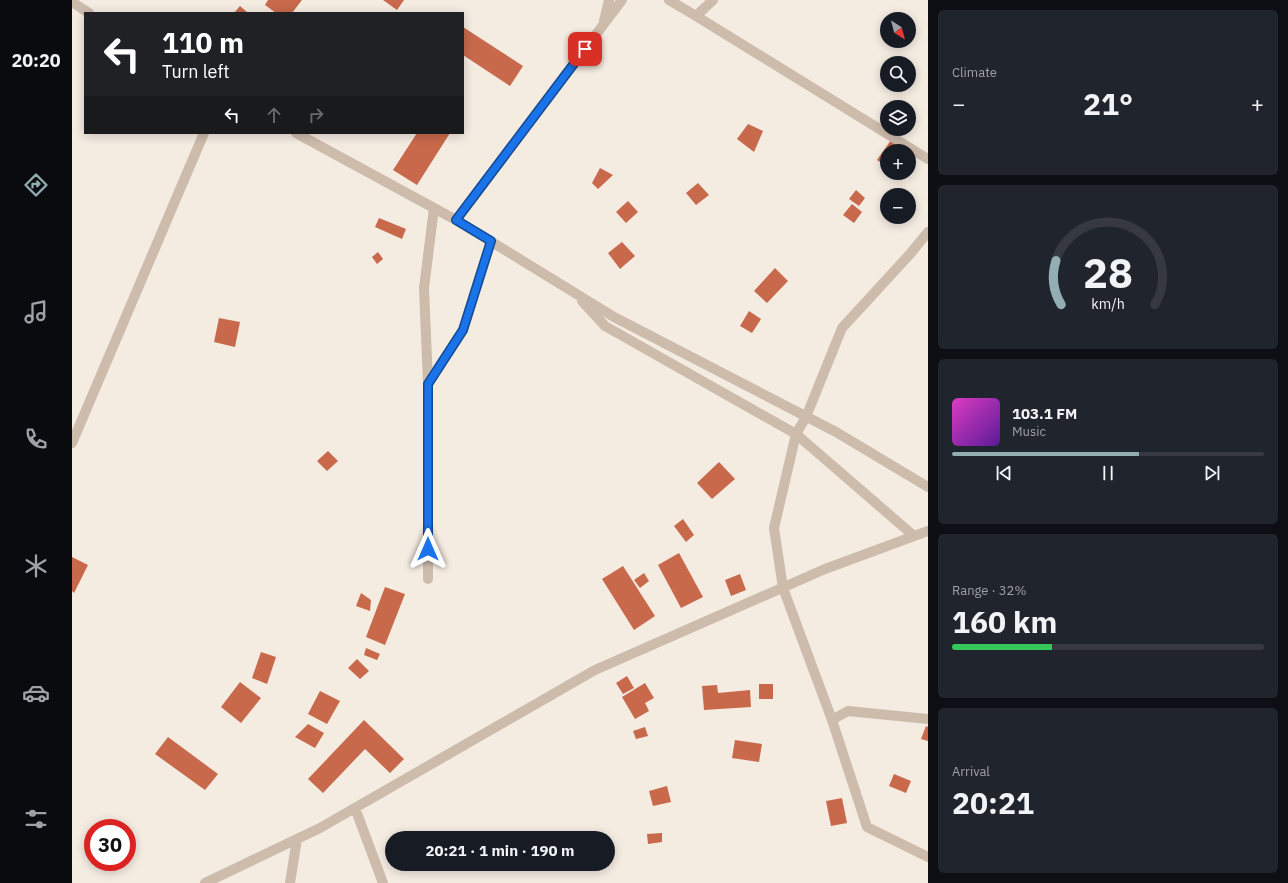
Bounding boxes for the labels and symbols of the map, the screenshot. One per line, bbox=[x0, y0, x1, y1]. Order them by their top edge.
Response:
north arrow bbox=[880, 12, 916, 48]
pin bbox=[568, 32, 602, 66]
position arrow bbox=[407, 528, 449, 570]
speed limit sign: 30 bbox=[84, 819, 136, 871]

